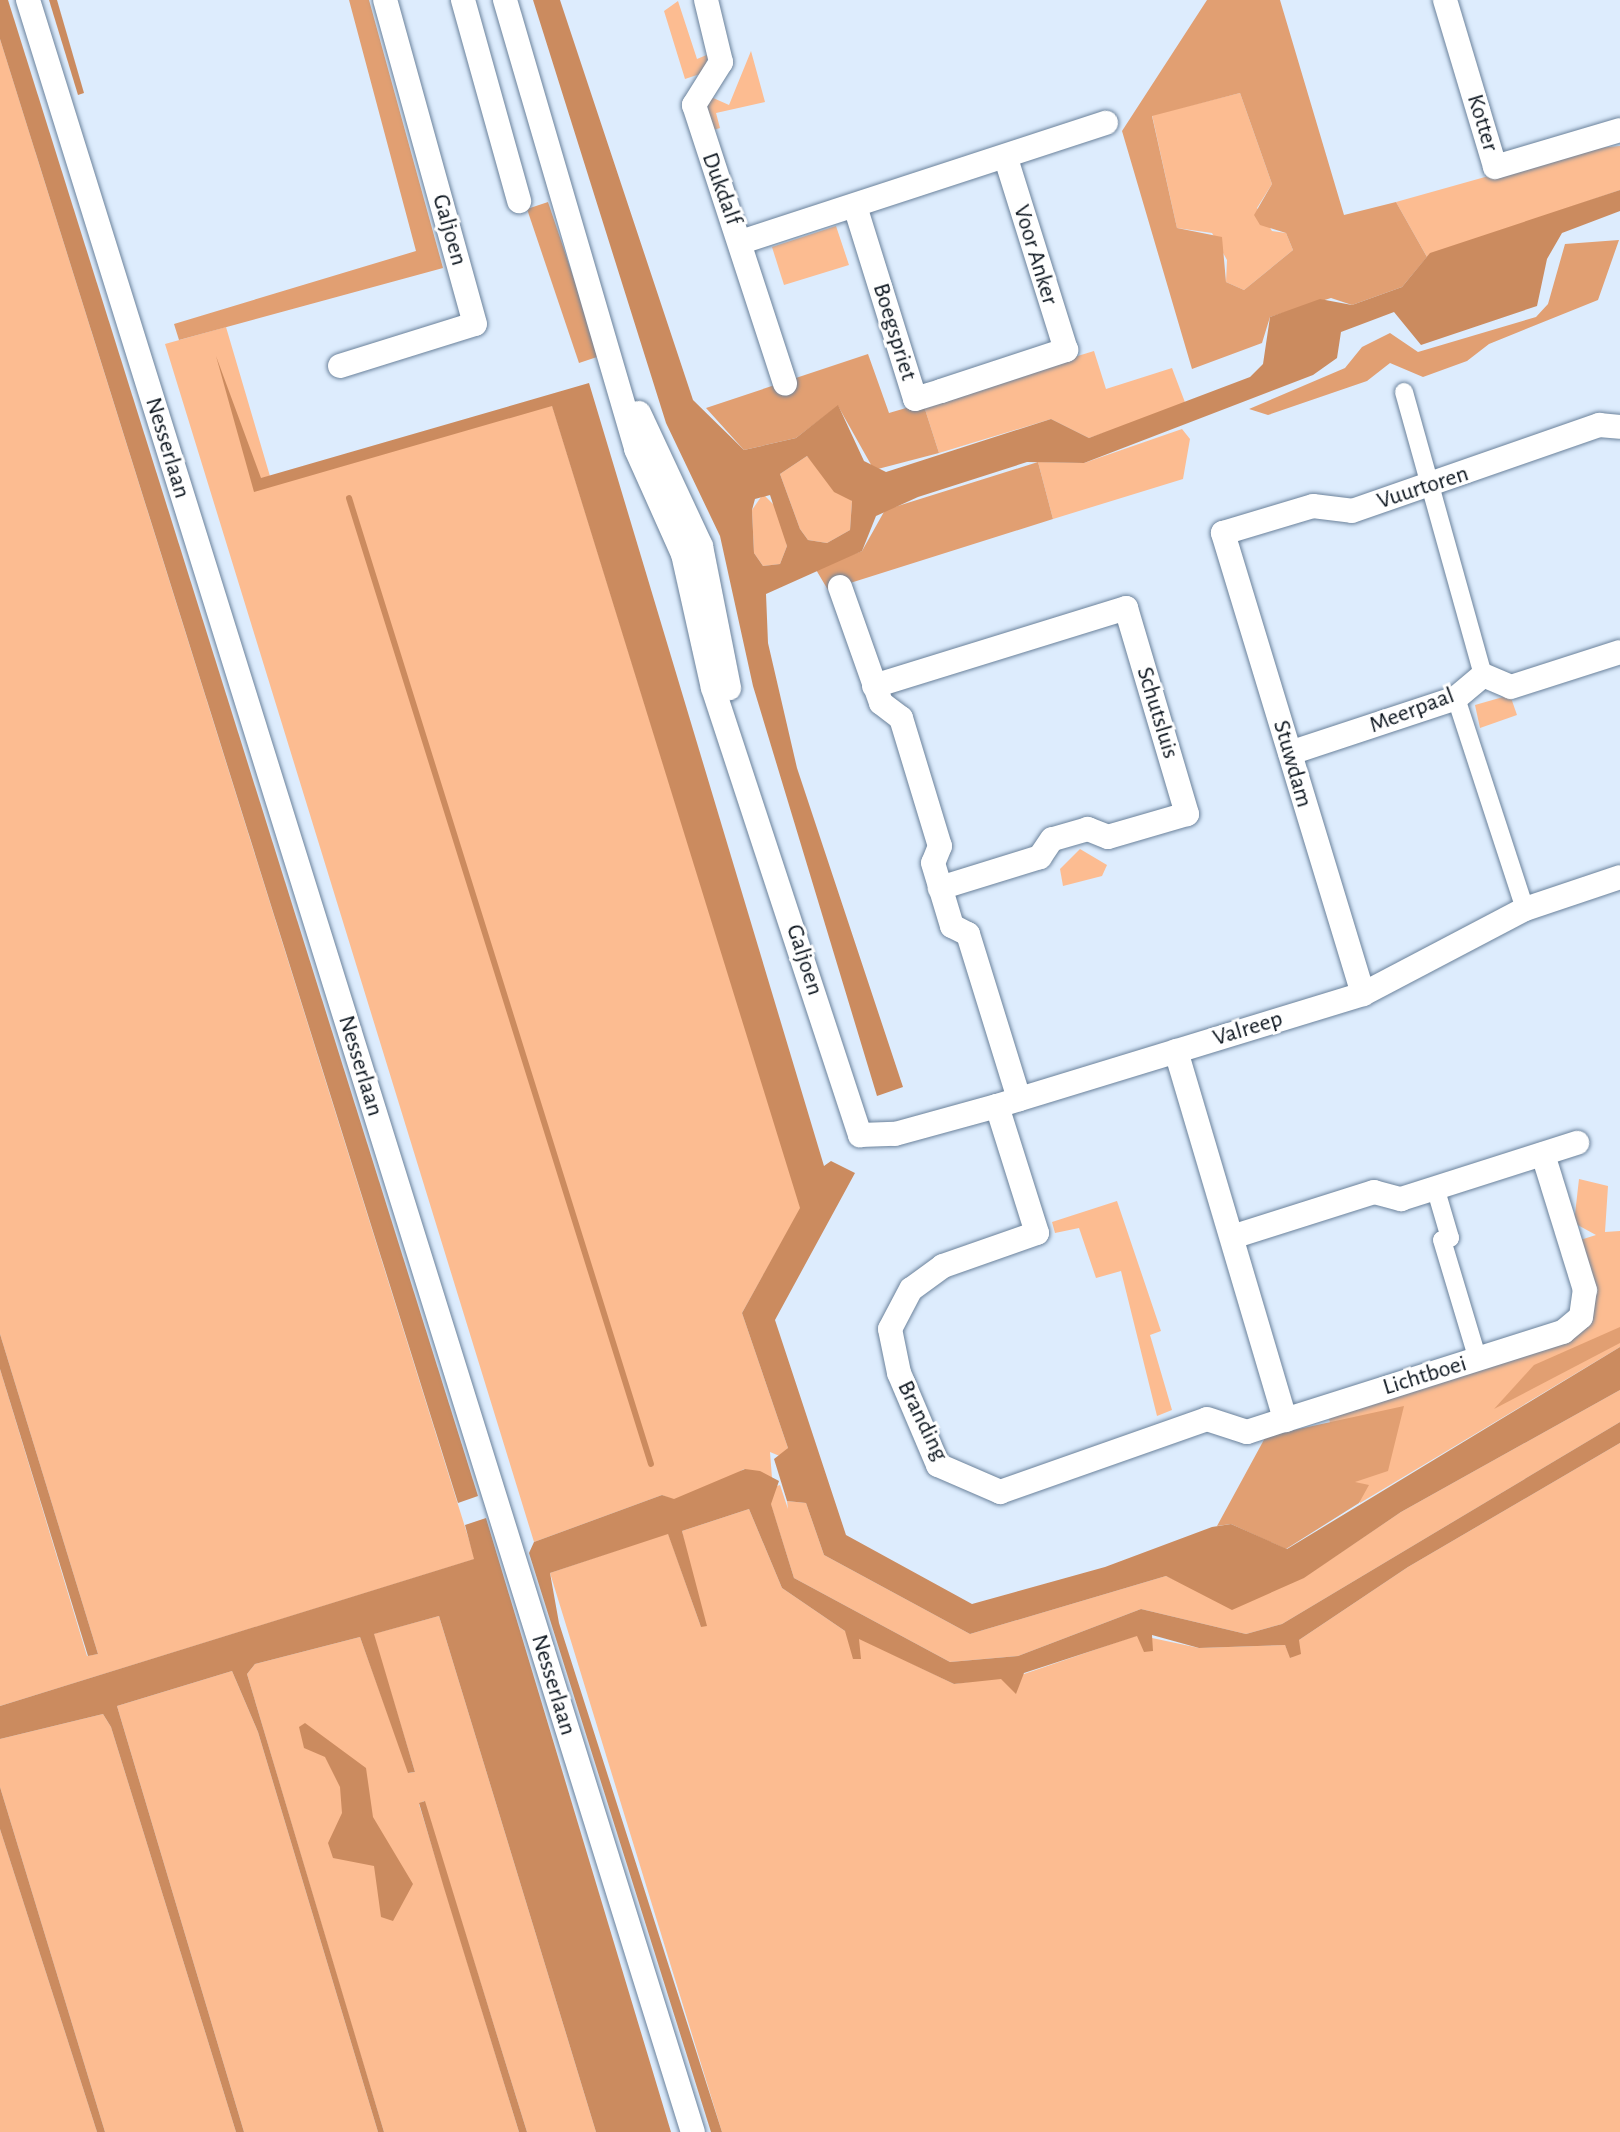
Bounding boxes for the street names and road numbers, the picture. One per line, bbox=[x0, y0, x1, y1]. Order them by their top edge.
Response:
street label: Kotter bbox=[1460, 91, 1504, 155]
street label: Dukdalf bbox=[695, 149, 747, 229]
street label: Galjoen bbox=[425, 191, 473, 269]
street label: Voor Anker bbox=[1006, 202, 1064, 308]
street label: Boegspriet bbox=[866, 280, 922, 384]
street label: Nesserlaan bbox=[138, 394, 196, 502]
street label: Vuurtoren bbox=[1374, 460, 1472, 516]
street label: Schutsluis bbox=[1129, 664, 1185, 762]
street label: Meerpaal bbox=[1365, 682, 1459, 740]
street label: Stuwdam bbox=[1266, 717, 1318, 811]
street label: Galjoen bbox=[779, 921, 829, 999]
street label: Valreep bbox=[1210, 1005, 1286, 1053]
street label: Nesserlaan bbox=[331, 1012, 389, 1120]
street label: Lichtboei bbox=[1380, 1350, 1470, 1402]
street label: Branding bbox=[890, 1376, 954, 1466]
street label: Nesserlaan bbox=[524, 1631, 582, 1739]

